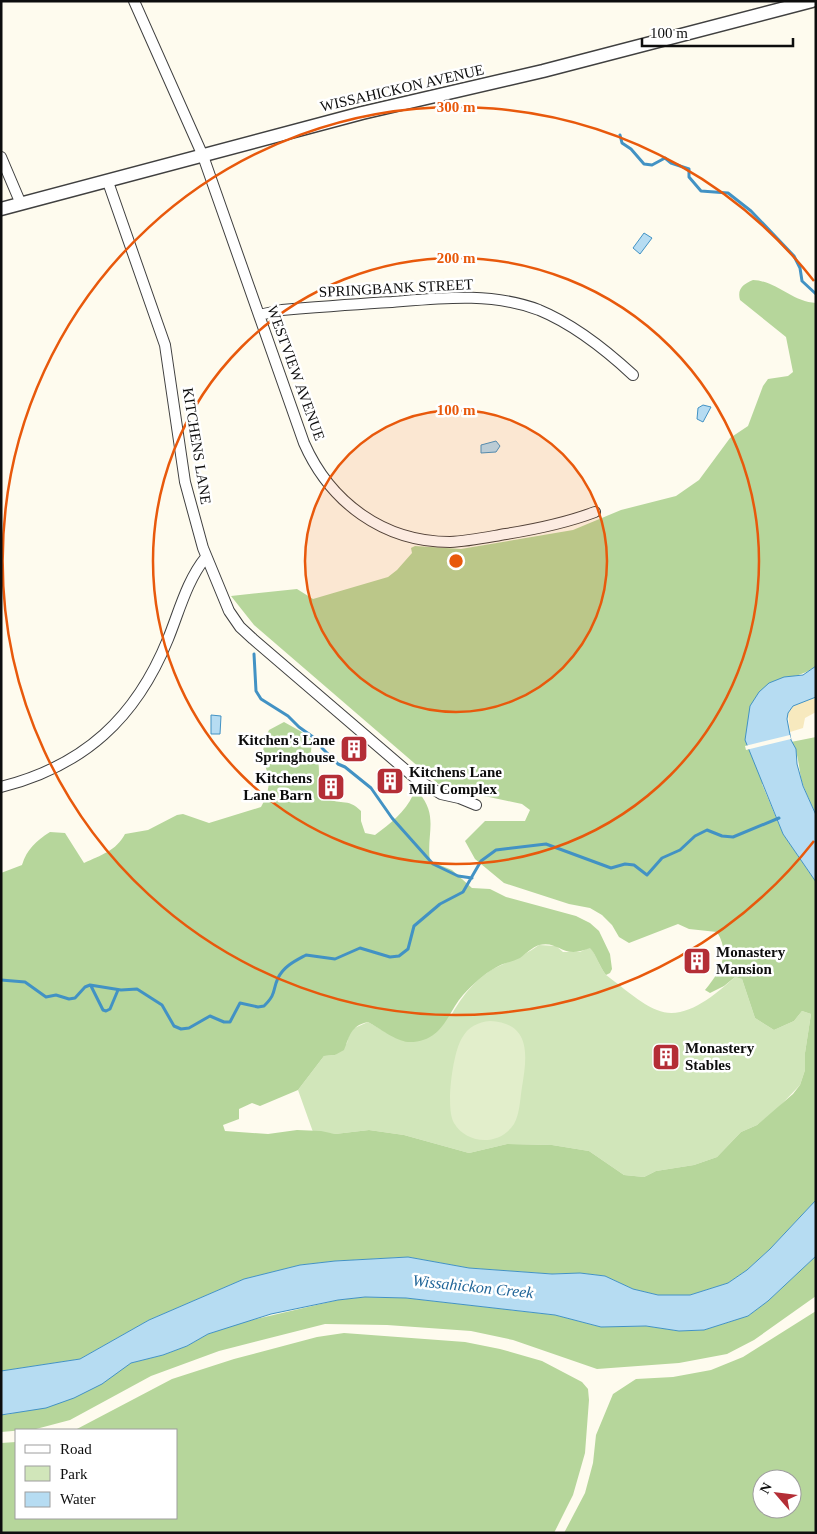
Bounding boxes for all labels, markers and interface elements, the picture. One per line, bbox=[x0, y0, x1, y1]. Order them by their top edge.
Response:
scale bar bbox=[642, 15, 793, 47]
text: 100 m bbox=[650, 25, 688, 41]
street label: WISSAHICKON AVENUE bbox=[319, 61, 485, 115]
text: 300 m bbox=[437, 99, 476, 115]
text: 200 m bbox=[437, 250, 476, 266]
street label: SPRINGBANK STREET bbox=[318, 276, 474, 300]
street label: WESTVIEW AVENUE bbox=[264, 303, 328, 443]
street label: KITCHENS LANE bbox=[180, 387, 214, 505]
text: 100 m bbox=[437, 402, 476, 418]
centre of rings bbox=[447, 552, 465, 570]
place label: Kitchen's Lane Springhouse bbox=[238, 732, 335, 765]
building icon: Kitchen's Lane Springhouse bbox=[339, 734, 369, 764]
place label: Kitchens Lane Mill Complex bbox=[409, 764, 502, 797]
building icon: Kitchens Lane Mill Complex bbox=[375, 766, 405, 796]
place label: Kitchens Lane Barn bbox=[243, 770, 313, 803]
building icon: Kitchens Lane Barn bbox=[316, 772, 346, 802]
place label: Monastery Mansion bbox=[716, 944, 786, 977]
building icon: Monastery Mansion bbox=[682, 946, 712, 976]
place label: Monastery Stables bbox=[685, 1040, 755, 1073]
building icon: Monastery Stables bbox=[651, 1042, 681, 1072]
water label: Wissahickon Creek bbox=[412, 1272, 535, 1301]
legend bbox=[15, 1429, 178, 1519]
text: Road bbox=[60, 1441, 92, 1457]
text: Park bbox=[60, 1466, 88, 1482]
north arrow bbox=[752, 1469, 802, 1519]
text: N bbox=[757, 1480, 775, 1496]
text: Water bbox=[60, 1491, 95, 1507]

